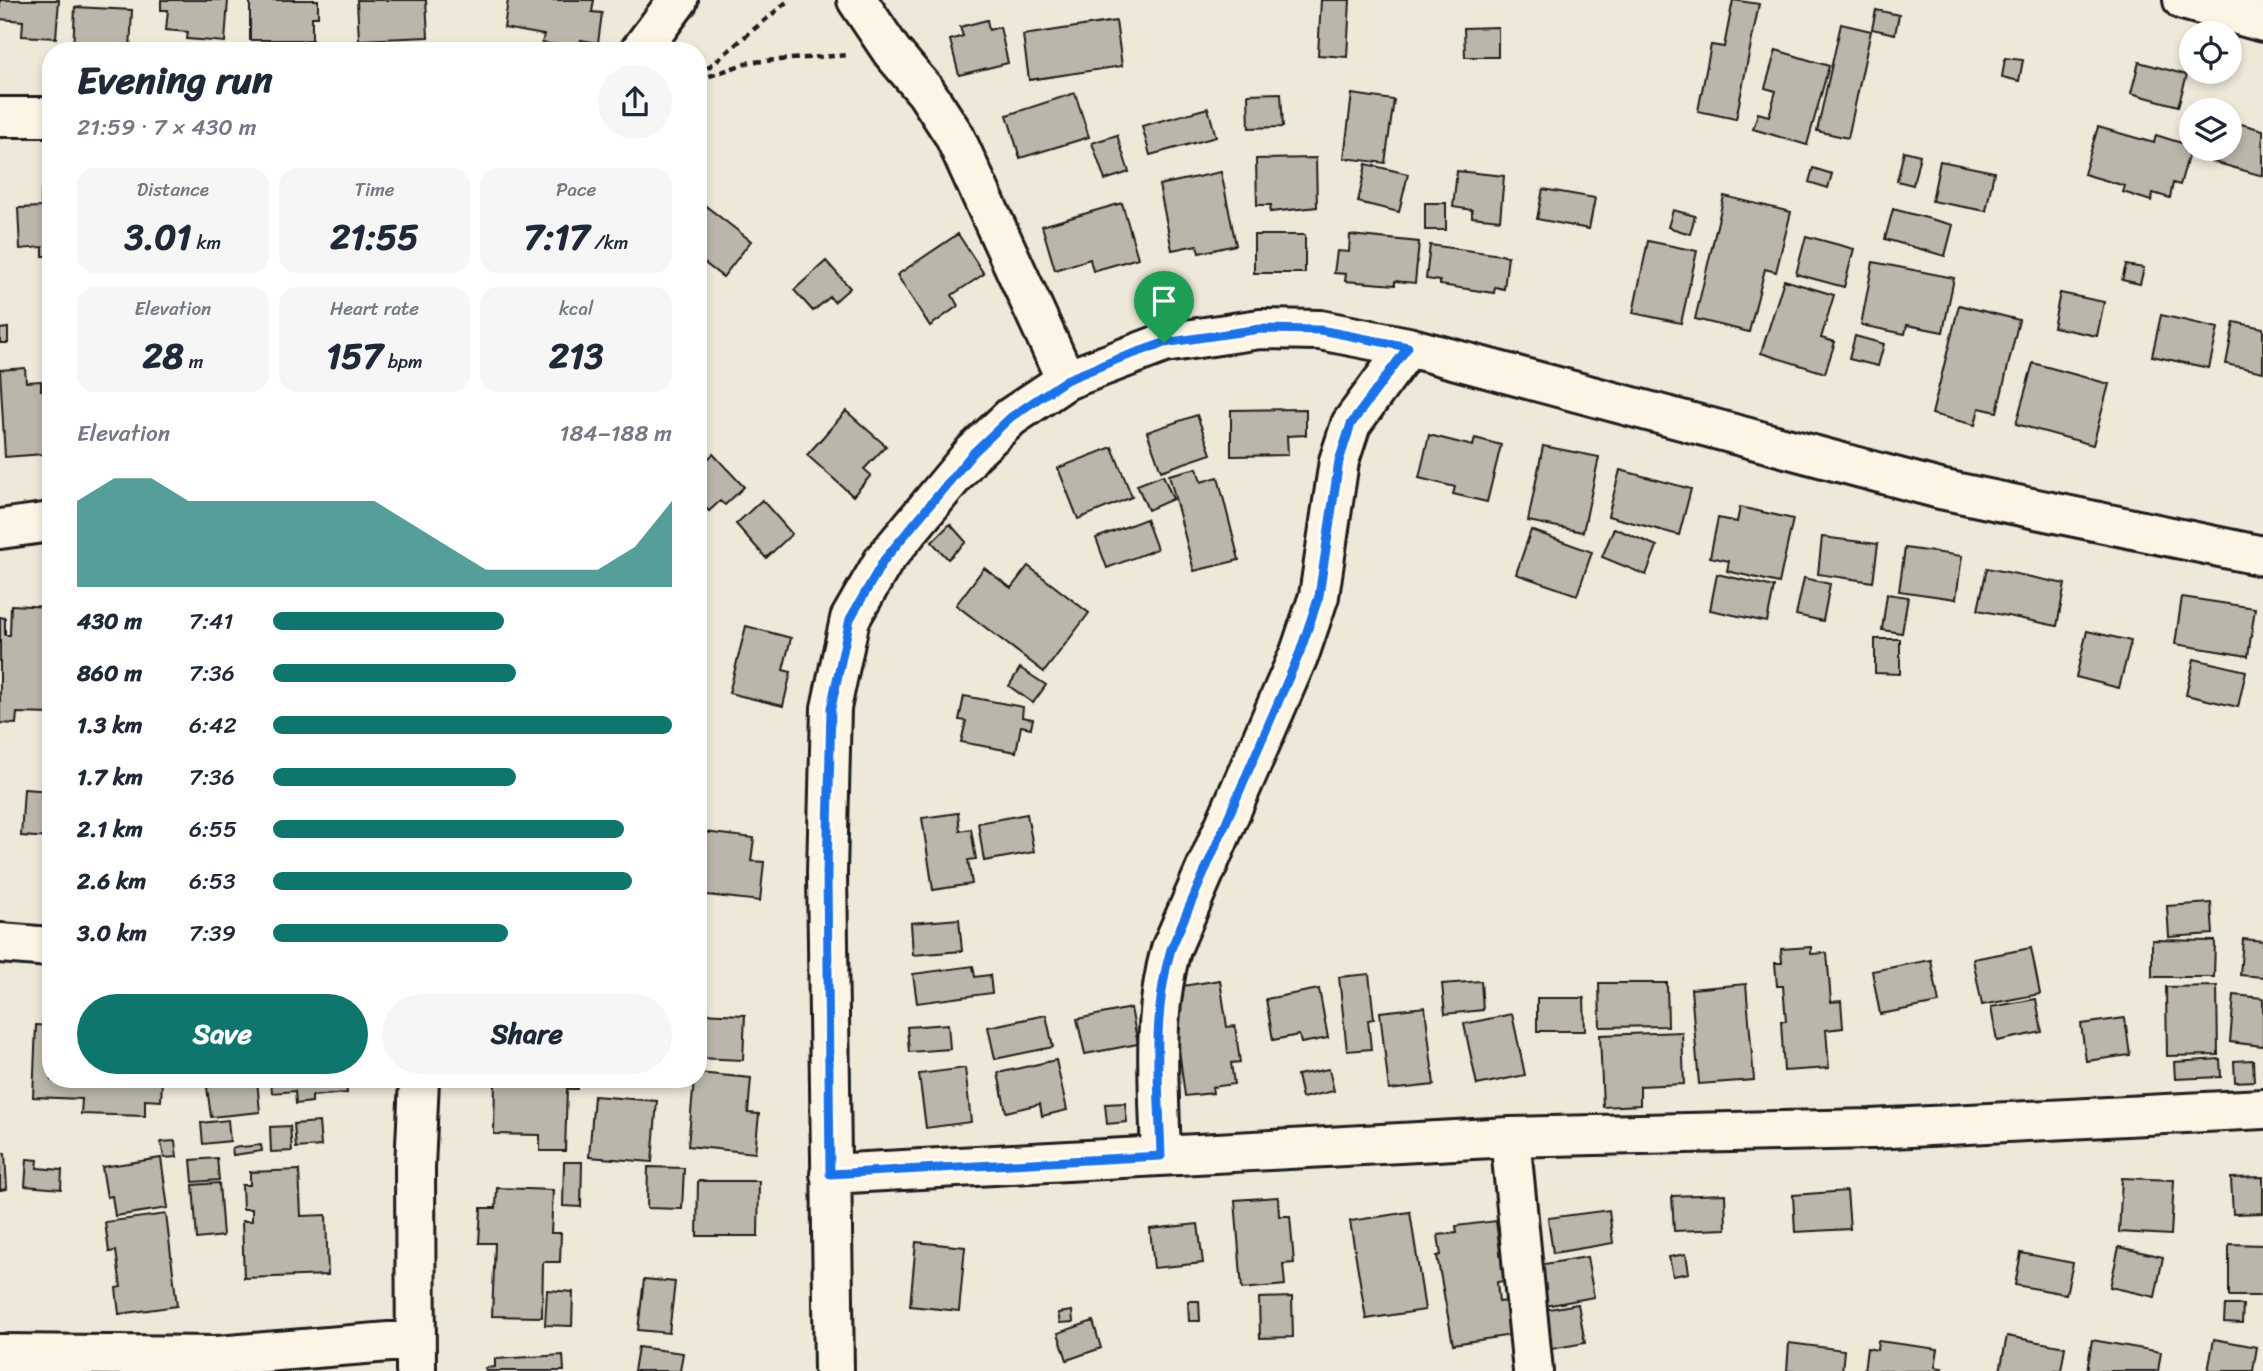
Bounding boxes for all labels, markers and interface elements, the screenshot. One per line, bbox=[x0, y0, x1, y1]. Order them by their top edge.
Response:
map controls bbox=[2179, 21, 2242, 161]
button: locate bbox=[2179, 21, 2242, 84]
text: Evening run bbox=[77, 47, 273, 114]
button: share bbox=[598, 65, 672, 139]
button: layers bbox=[2179, 98, 2242, 161]
text: 21:59 · 7 × 430 m bbox=[77, 107, 256, 148]
text: Distance bbox=[137, 173, 209, 206]
text: Time bbox=[354, 173, 395, 206]
text: Pace bbox=[556, 173, 596, 206]
text: 3.01 bbox=[125, 206, 191, 268]
text: 21:55 bbox=[330, 206, 419, 268]
text: 7:17 bbox=[524, 206, 589, 268]
text: km bbox=[191, 226, 221, 259]
text: /km bbox=[589, 226, 628, 259]
pin bbox=[1134, 271, 1194, 343]
icon: arrive bbox=[1145, 282, 1183, 320]
text: Elevation bbox=[134, 292, 211, 325]
text: Heart rate bbox=[330, 292, 419, 325]
text: kcal bbox=[559, 292, 593, 325]
text: 28 bbox=[142, 325, 184, 387]
text: 157 bbox=[326, 325, 383, 387]
text: 213 bbox=[549, 325, 603, 387]
text: m bbox=[184, 345, 203, 378]
text: bpm bbox=[383, 345, 423, 378]
text: Elevation bbox=[77, 413, 170, 454]
text: 184–188 m bbox=[560, 413, 672, 454]
text: 430 m bbox=[77, 601, 142, 642]
text: 7:41 bbox=[189, 601, 233, 642]
text: 860 m bbox=[77, 653, 142, 694]
text: 7:36 bbox=[189, 653, 235, 694]
text: 1.3 km bbox=[77, 705, 142, 746]
text: 6:42 bbox=[189, 705, 237, 746]
text: 1.7 km bbox=[77, 757, 143, 798]
text: 7:36 bbox=[189, 757, 235, 798]
text: 2.1 km bbox=[77, 809, 143, 850]
text: 6:55 bbox=[189, 809, 237, 850]
text: 2.6 km bbox=[77, 861, 146, 902]
text: 6:53 bbox=[189, 861, 236, 902]
text: 3.0 km bbox=[77, 913, 147, 954]
text: 7:39 bbox=[189, 913, 236, 954]
button: Save bbox=[77, 994, 368, 1074]
button: Share bbox=[382, 994, 672, 1074]

